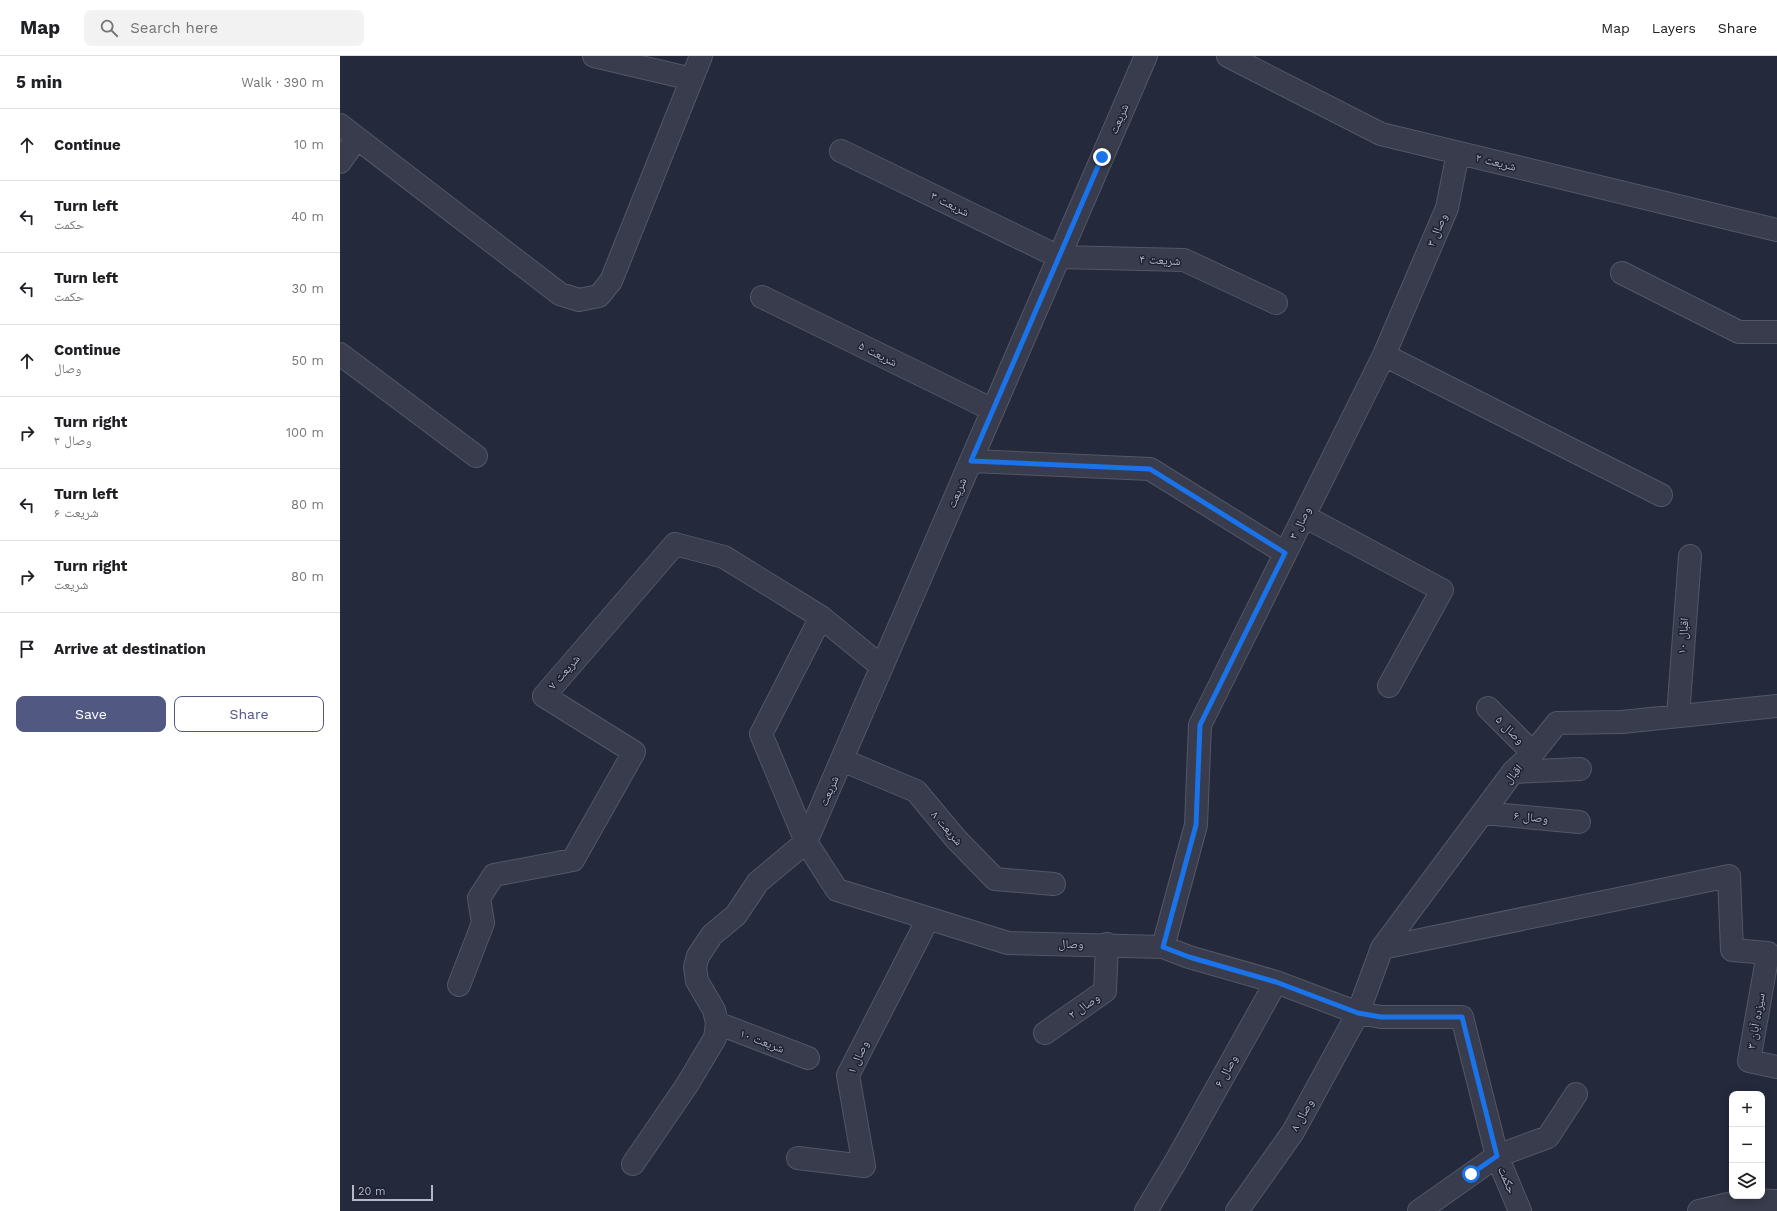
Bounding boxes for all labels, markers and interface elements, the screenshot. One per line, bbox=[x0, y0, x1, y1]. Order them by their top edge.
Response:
search box bbox=[84, 10, 364, 46]
text: Map bbox=[20, 16, 60, 39]
icon: search bbox=[98, 17, 120, 39]
text: Search here bbox=[130, 19, 218, 37]
text: Map bbox=[1601, 20, 1630, 36]
text: Layers bbox=[1652, 20, 1696, 36]
text: Share bbox=[1718, 20, 1757, 36]
text: 5 min bbox=[16, 72, 62, 92]
text: Walk · 390 m bbox=[241, 75, 324, 90]
street label: شریعت bbox=[1106, 102, 1132, 136]
icon: ahead bbox=[16, 134, 38, 156]
text: Continue bbox=[54, 136, 121, 154]
text: 10 m bbox=[294, 137, 324, 152]
route end bbox=[1093, 148, 1111, 166]
street label: شریعت ۲ bbox=[1474, 150, 1518, 174]
street label: شریعت ۳ bbox=[928, 189, 972, 220]
text: Turn left bbox=[54, 197, 118, 215]
icon: left bbox=[16, 206, 38, 228]
text: 40 m bbox=[291, 209, 324, 224]
street label: وصال ۳ bbox=[1424, 211, 1450, 249]
text: حکمت bbox=[54, 217, 84, 232]
street label: شریعت ۴ bbox=[1139, 252, 1181, 268]
text: Turn left bbox=[54, 269, 118, 287]
icon: left bbox=[16, 278, 38, 300]
text: 30 m bbox=[292, 281, 324, 296]
text: حکمت bbox=[54, 289, 84, 304]
street label: شریعت ۵ bbox=[856, 339, 900, 370]
text: Continue bbox=[54, 341, 121, 359]
icon: ahead bbox=[16, 350, 38, 372]
text: 50 m bbox=[292, 353, 324, 368]
text: وصال bbox=[54, 361, 81, 376]
text: Turn right bbox=[54, 413, 127, 431]
icon: right bbox=[16, 422, 38, 444]
text: 100 m bbox=[286, 425, 324, 440]
text: وصال ۳ bbox=[54, 433, 92, 448]
street label: شریعت bbox=[944, 476, 970, 510]
text: Turn left bbox=[54, 485, 118, 503]
icon: left bbox=[16, 494, 38, 516]
text: 80 m bbox=[291, 497, 324, 512]
street label: وصال ۳ bbox=[1286, 504, 1314, 542]
text: شریعت ۶ bbox=[54, 505, 99, 520]
text: Turn right bbox=[54, 557, 127, 575]
icon: right bbox=[16, 566, 38, 588]
text: 80 m bbox=[291, 569, 324, 584]
text: شریعت bbox=[54, 577, 88, 592]
street label: اقبال ۱۰ bbox=[1674, 617, 1692, 655]
icon: arrive bbox=[16, 638, 38, 660]
text: Arrive at destination bbox=[54, 640, 206, 658]
street label: شریعت ۷ bbox=[545, 652, 583, 692]
button: Save bbox=[16, 696, 166, 732]
button: Share bbox=[174, 696, 324, 732]
street label: وصال ۵ bbox=[1493, 713, 1527, 747]
street label: اقبال bbox=[1501, 761, 1526, 787]
street label: شریعت bbox=[816, 774, 842, 808]
street label: شریعت ۸ bbox=[928, 808, 966, 848]
street label: وصال ۶ bbox=[1513, 808, 1549, 826]
street label: وصال bbox=[1058, 937, 1084, 951]
street label: وصال ۲ bbox=[1066, 990, 1102, 1022]
street label: سیزده آبان ۳ bbox=[1744, 992, 1768, 1050]
street label: شریعت ۱۰ bbox=[738, 1026, 786, 1056]
street label: وصال ۱ bbox=[844, 1038, 872, 1076]
street label: وصال ۶ bbox=[1211, 1052, 1241, 1090]
map controls bbox=[1729, 1091, 1765, 1199]
button: + bbox=[1729, 1091, 1765, 1127]
street label: وصال ۸ bbox=[1287, 1096, 1317, 1134]
button: − bbox=[1729, 1127, 1765, 1163]
button: layers bbox=[1729, 1163, 1765, 1199]
street label: حکمت bbox=[1495, 1164, 1519, 1196]
route start bbox=[1462, 1165, 1480, 1183]
scale bar bbox=[352, 1183, 433, 1202]
text: 20 m bbox=[358, 1185, 386, 1198]

